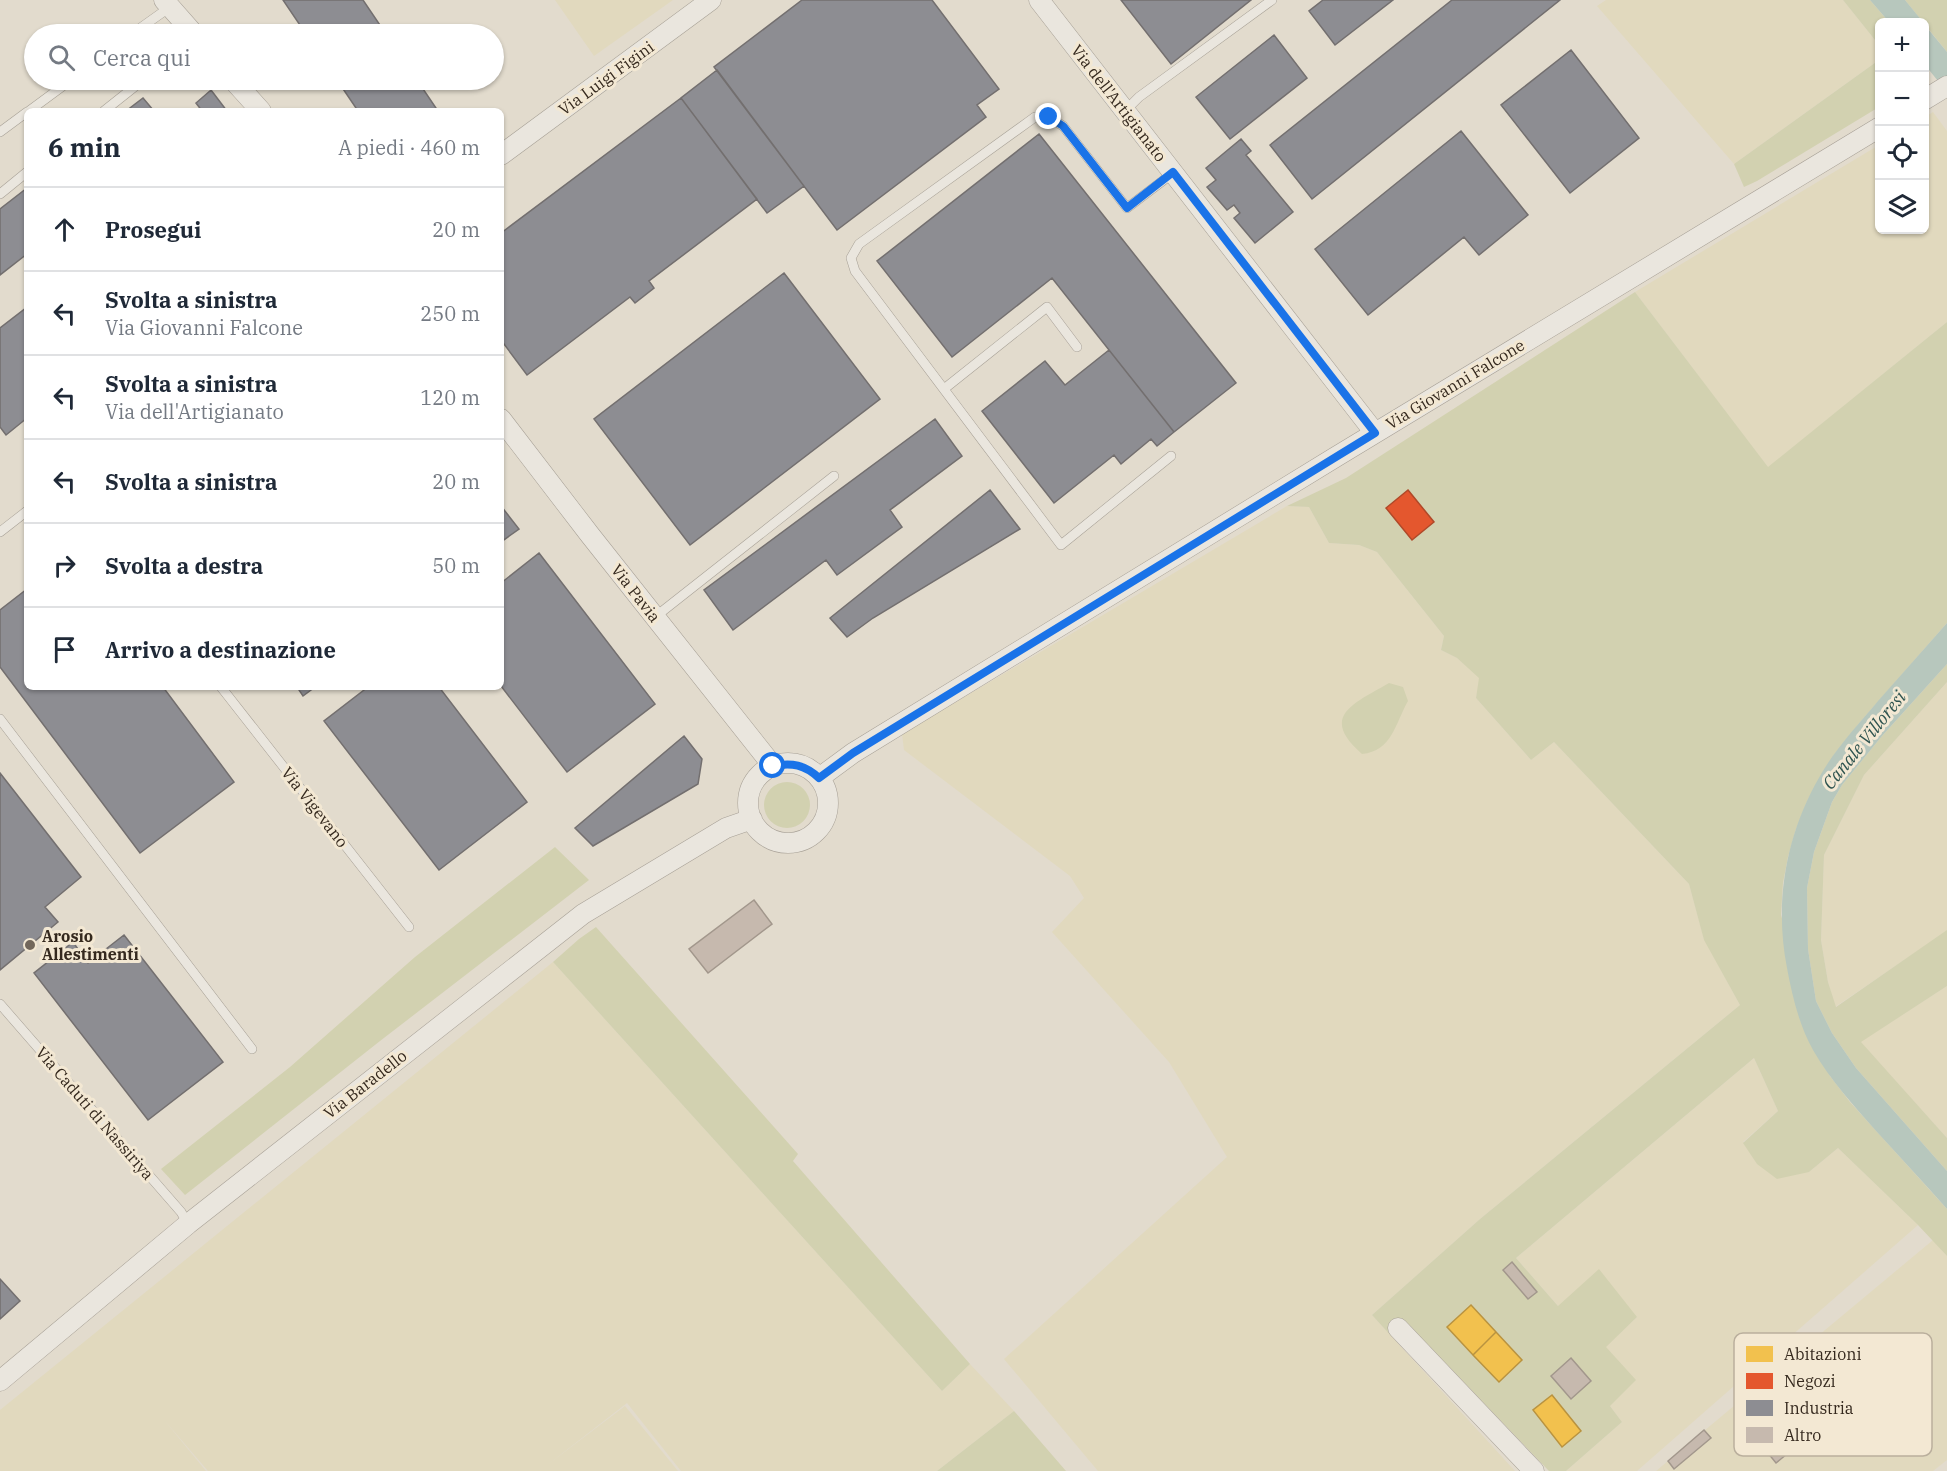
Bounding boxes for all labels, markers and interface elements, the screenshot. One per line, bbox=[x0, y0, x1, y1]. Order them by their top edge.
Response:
map controls bbox=[1875, 18, 1929, 234]
button: + bbox=[1875, 18, 1929, 72]
search box bbox=[24, 24, 504, 90]
street label: Via Luigi Figini bbox=[554, 37, 658, 119]
icon: search bbox=[45, 41, 78, 74]
street label: Via dell'Artigianato bbox=[1067, 41, 1171, 165]
text: Cerca qui bbox=[93, 43, 191, 72]
button: − bbox=[1875, 72, 1929, 126]
route end bbox=[1035, 103, 1061, 129]
button: locate bbox=[1875, 126, 1929, 180]
text: 6 min bbox=[48, 130, 121, 164]
text: A piedi · 460 m bbox=[338, 134, 480, 161]
button: layers bbox=[1875, 180, 1929, 234]
icon: ahead bbox=[48, 213, 81, 246]
text: Prosegui bbox=[105, 215, 201, 244]
text: 20 m bbox=[432, 216, 480, 243]
text: Svolta a sinistra bbox=[105, 285, 278, 314]
icon: left bbox=[48, 297, 81, 330]
text: 250 m bbox=[420, 300, 480, 327]
text: Via Giovanni Falcone bbox=[105, 314, 303, 341]
street label: Via Giovanni Falcone bbox=[1382, 335, 1528, 433]
text: Svolta a sinistra bbox=[105, 369, 278, 398]
icon: left bbox=[48, 381, 81, 414]
text: 120 m bbox=[420, 384, 480, 411]
text: Via dell'Artigianato bbox=[105, 398, 284, 425]
icon: left bbox=[48, 465, 81, 498]
text: Svolta a sinistra bbox=[105, 467, 278, 496]
text: 20 m bbox=[432, 468, 480, 495]
icon: right bbox=[48, 549, 81, 582]
text: Svolta a destra bbox=[105, 551, 263, 580]
text: 50 m bbox=[432, 552, 480, 579]
street label: Via Pavia bbox=[607, 560, 665, 626]
icon: arrive bbox=[48, 633, 81, 666]
text: Arrivo a destinazione bbox=[105, 635, 336, 664]
water label: Canale Villoresi bbox=[1817, 686, 1911, 794]
route start bbox=[759, 752, 785, 778]
street label: Via Vigevano bbox=[277, 763, 353, 851]
place label: Arosio Allestimenti bbox=[42, 926, 139, 964]
marker: Arosio Allestimenti bbox=[23, 938, 37, 952]
street label: Via Caduti di Nassiriya bbox=[32, 1042, 159, 1184]
street label: Via Baradello bbox=[319, 1045, 411, 1123]
legend bbox=[1734, 1333, 1932, 1456]
text: Abitazioni bbox=[1784, 1344, 1861, 1364]
text: Negozi bbox=[1784, 1371, 1836, 1391]
text: Industria bbox=[1784, 1398, 1854, 1418]
text: Altro bbox=[1784, 1425, 1821, 1445]

